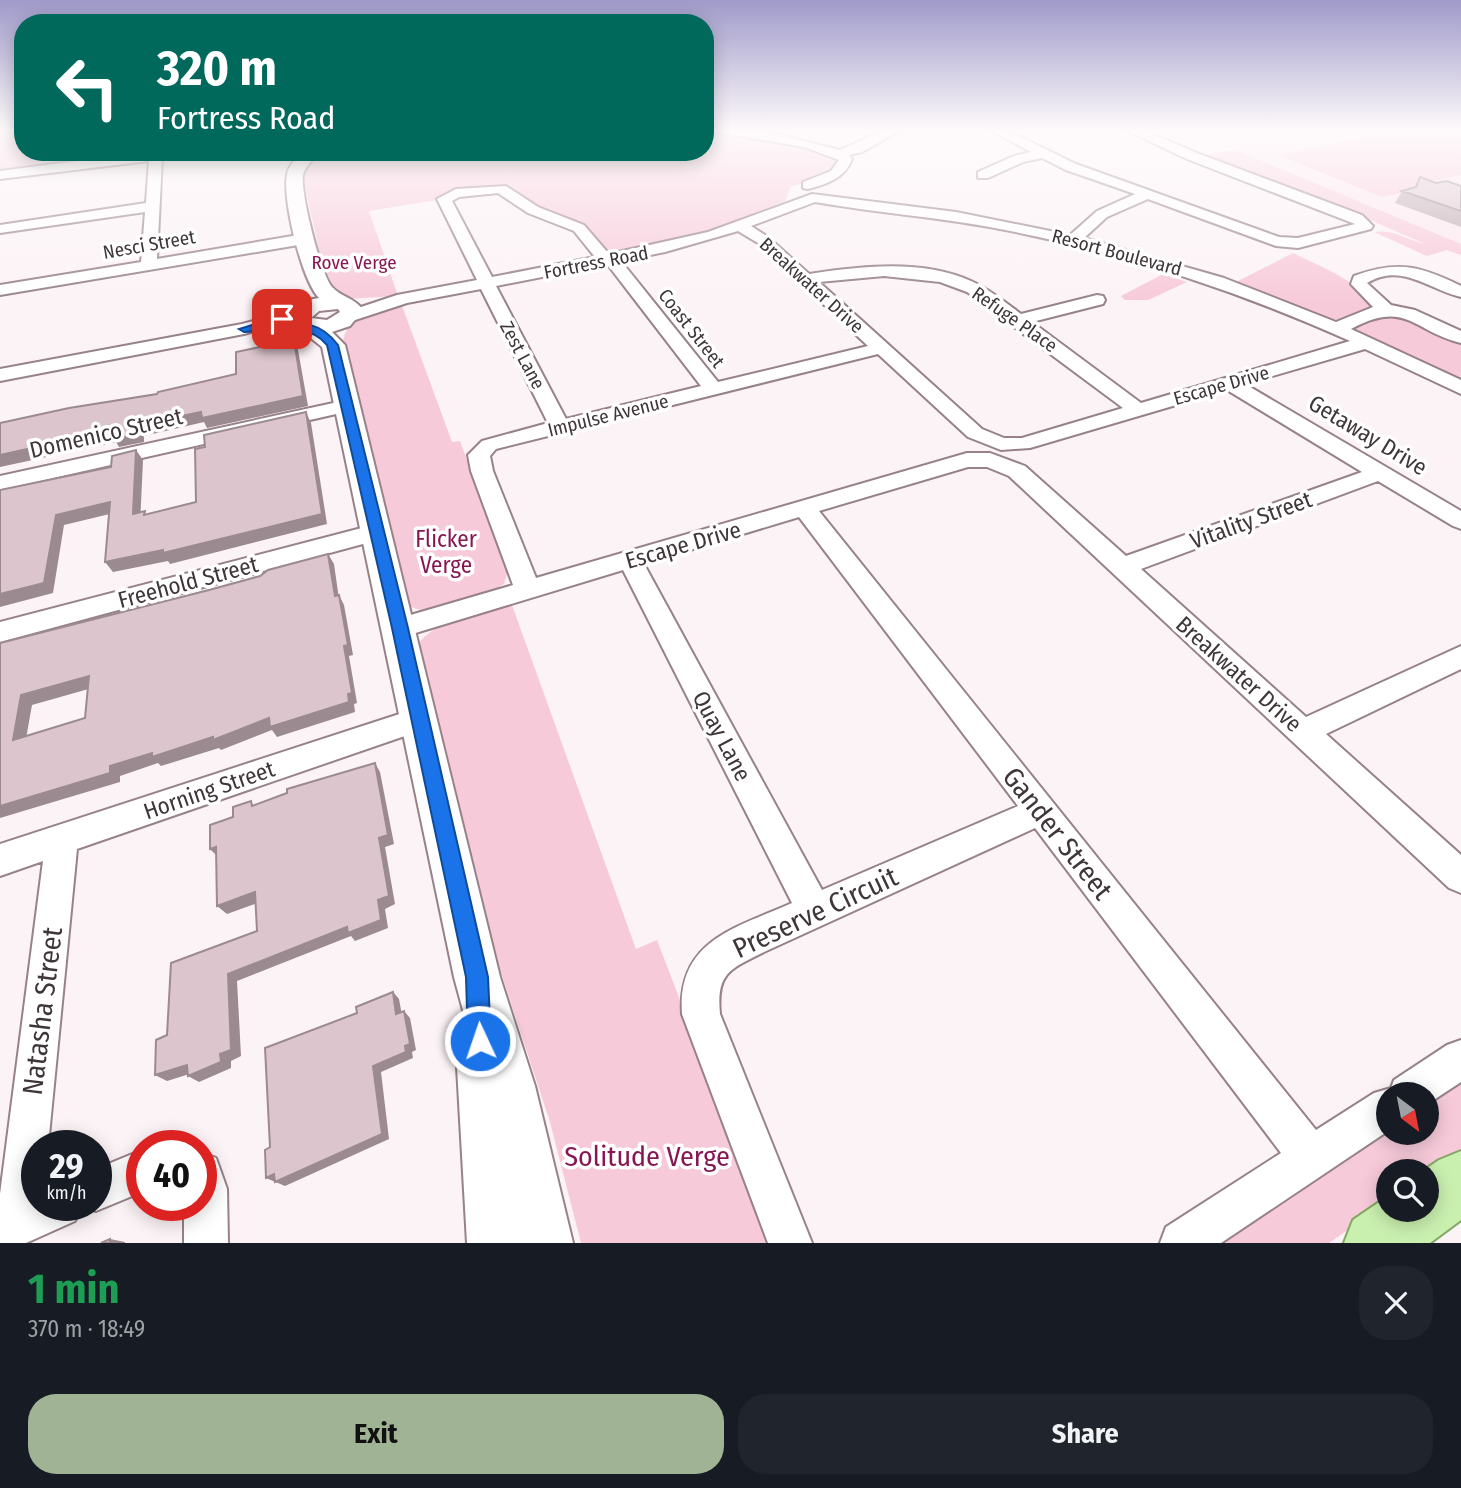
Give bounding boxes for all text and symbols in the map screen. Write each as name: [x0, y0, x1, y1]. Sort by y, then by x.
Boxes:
text: 320 m: [157, 39, 277, 98]
icon: left: [42, 42, 133, 133]
text: Fortress Road: [157, 99, 335, 137]
street label: Resort Boulevard: [1050, 224, 1184, 281]
street label: Nesci Street: [101, 225, 198, 264]
street label: Breakwater Drive: [755, 233, 868, 338]
street label: Fortress Road: [542, 241, 650, 284]
park label: Rove Verge: [311, 251, 397, 274]
street label: Refuge Place: [968, 282, 1062, 357]
street label: Coast Street: [654, 284, 730, 373]
pin: [252, 289, 312, 349]
icon: arrive: [263, 300, 301, 338]
street label: Zest Lane: [495, 317, 550, 393]
street label: Escape Drive: [1171, 361, 1272, 410]
street label: Impulse Avenue: [545, 389, 671, 442]
street label: Getaway Drive: [1304, 389, 1432, 481]
street label: Domenico Street: [27, 402, 186, 464]
street label: Vitality Street: [1186, 485, 1316, 555]
street label: Escape Drive: [622, 515, 744, 575]
park label: Flicker Verge: [415, 525, 477, 579]
street label: Freehold Street: [115, 550, 262, 614]
street label: Breakwater Drive: [1170, 610, 1308, 738]
street label: Quay Lane: [687, 686, 757, 786]
street label: Horning Street: [140, 754, 279, 826]
street label: Gander Street: [996, 761, 1120, 907]
street label: Preserve Circuit: [728, 860, 904, 965]
street label: Natasha Street: [16, 924, 69, 1097]
position arrow: [443, 1004, 517, 1078]
north arrow: [1376, 1082, 1438, 1144]
map controls: [1376, 1082, 1439, 1222]
speed limit sign: 40: [126, 1130, 217, 1221]
park label: Solitude Verge: [564, 1140, 730, 1173]
text: 29: [49, 1145, 84, 1187]
button: search: [1376, 1159, 1439, 1222]
text: km/h: [46, 1182, 87, 1204]
text: 1 min: [28, 1264, 119, 1314]
button: close: [1359, 1266, 1433, 1340]
text: 370 m · 18:49: [28, 1315, 145, 1343]
button: Exit: [28, 1394, 724, 1474]
button: Share: [738, 1394, 1433, 1474]

